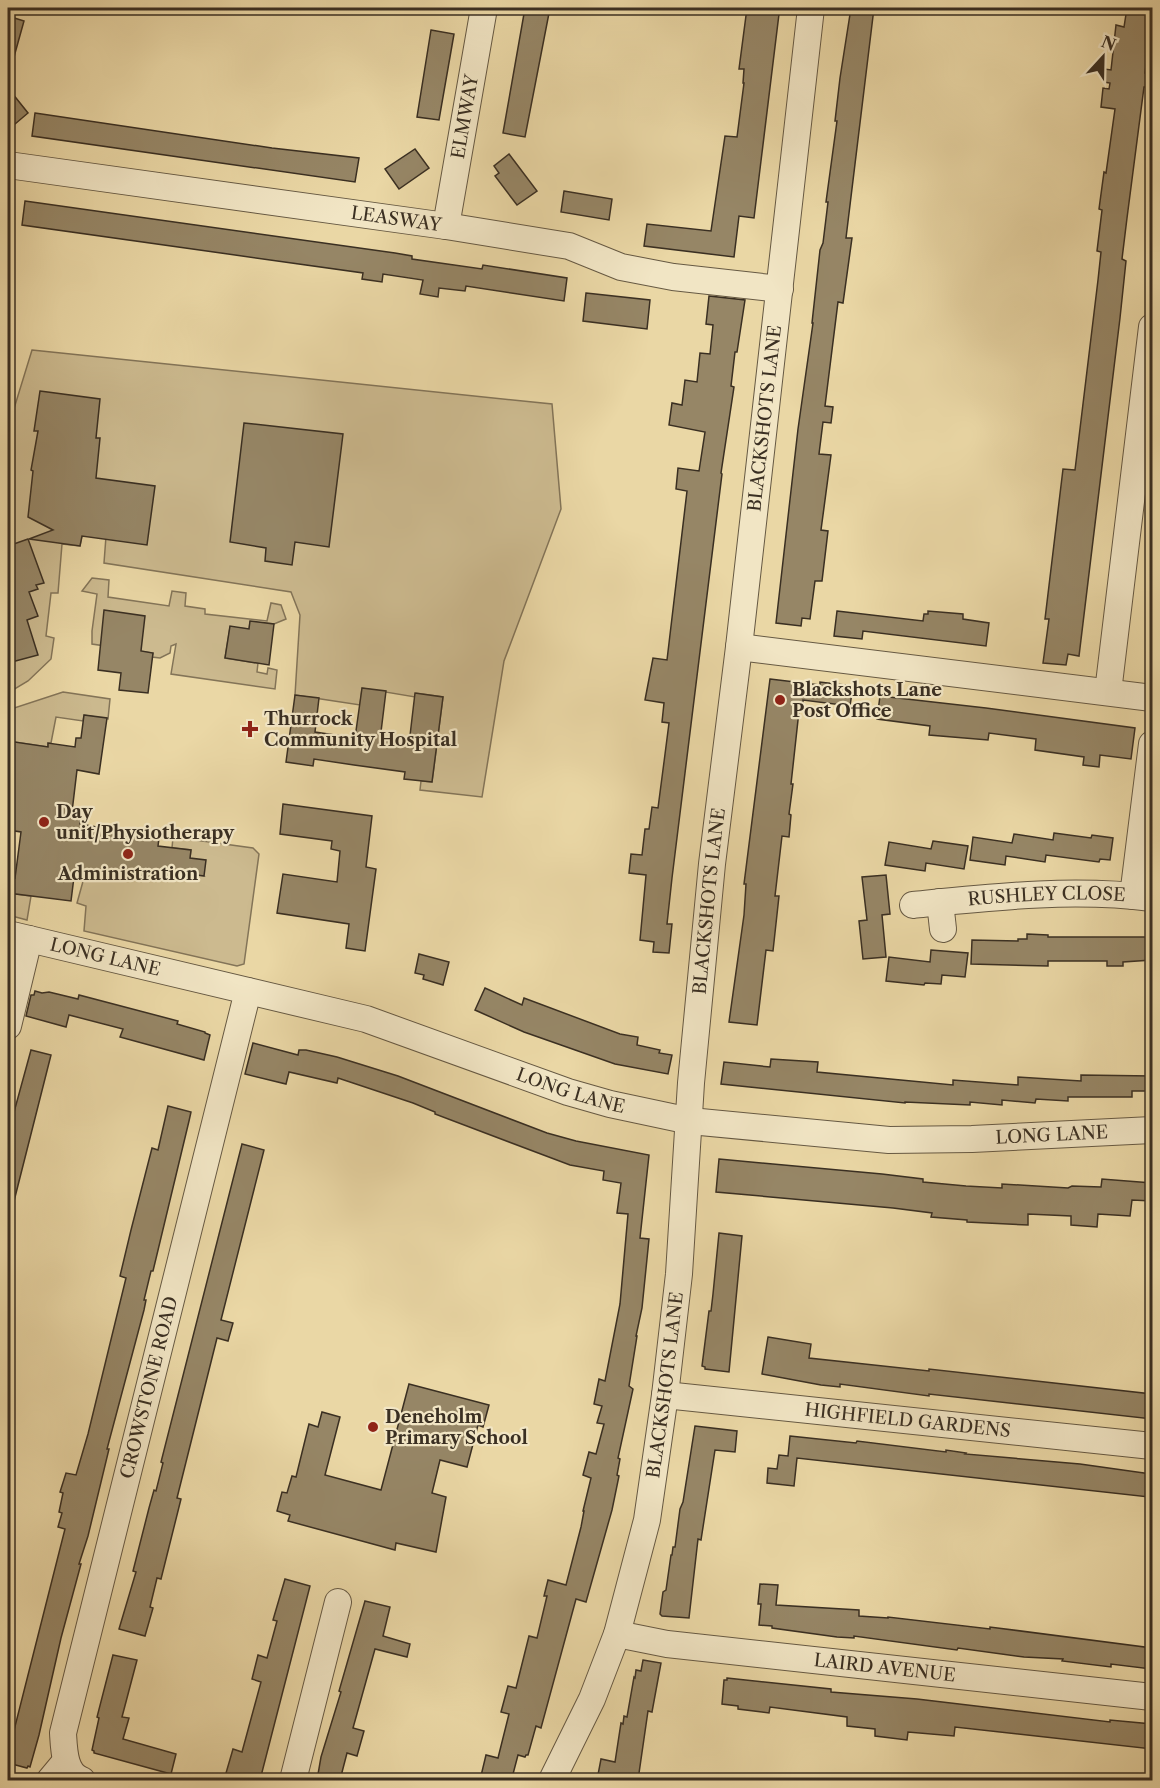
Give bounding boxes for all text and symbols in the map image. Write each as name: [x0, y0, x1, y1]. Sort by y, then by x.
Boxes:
north arrow: [1073, 27, 1133, 87]
text: N: [1098, 31, 1119, 55]
street label: ELMWAY: [447, 71, 483, 161]
street label: LEASWAY: [349, 202, 444, 236]
street label: BLACKSHOTS LANE: [743, 324, 786, 513]
place label: Blackshots Lane Post Office: [792, 679, 942, 722]
marker: Blackshots Lane Post Office: [773, 693, 787, 707]
place label: Thurrock Community Hospital: [264, 708, 457, 751]
marker: Thurrock Community Hospital: [241, 720, 259, 738]
place label: Day unit/Physiotherapy: [56, 801, 235, 844]
street label: BLACKSHOTS LANE: [689, 807, 730, 996]
marker: Day unit/Physiotherapy: [37, 815, 51, 829]
marker: Administration: [121, 847, 135, 861]
place label: Administration: [57, 863, 199, 885]
street label: RUSHLEY CLOSE: [967, 883, 1126, 911]
street label: LONG LANE: [48, 933, 163, 981]
street label: LONG LANE: [513, 1063, 627, 1118]
street label: LONG LANE: [995, 1121, 1109, 1149]
street label: BLACKSHOTS LANE: [642, 1291, 688, 1480]
street label: CROWSTONE ROAD: [116, 1294, 182, 1481]
street label: HIGHFIELD GARDENS: [803, 1399, 1012, 1442]
place label: Deneholm Primary School: [385, 1406, 528, 1449]
marker: Deneholm Primary School: [366, 1420, 380, 1434]
street label: LAIRD AVENUE: [813, 1649, 957, 1686]

